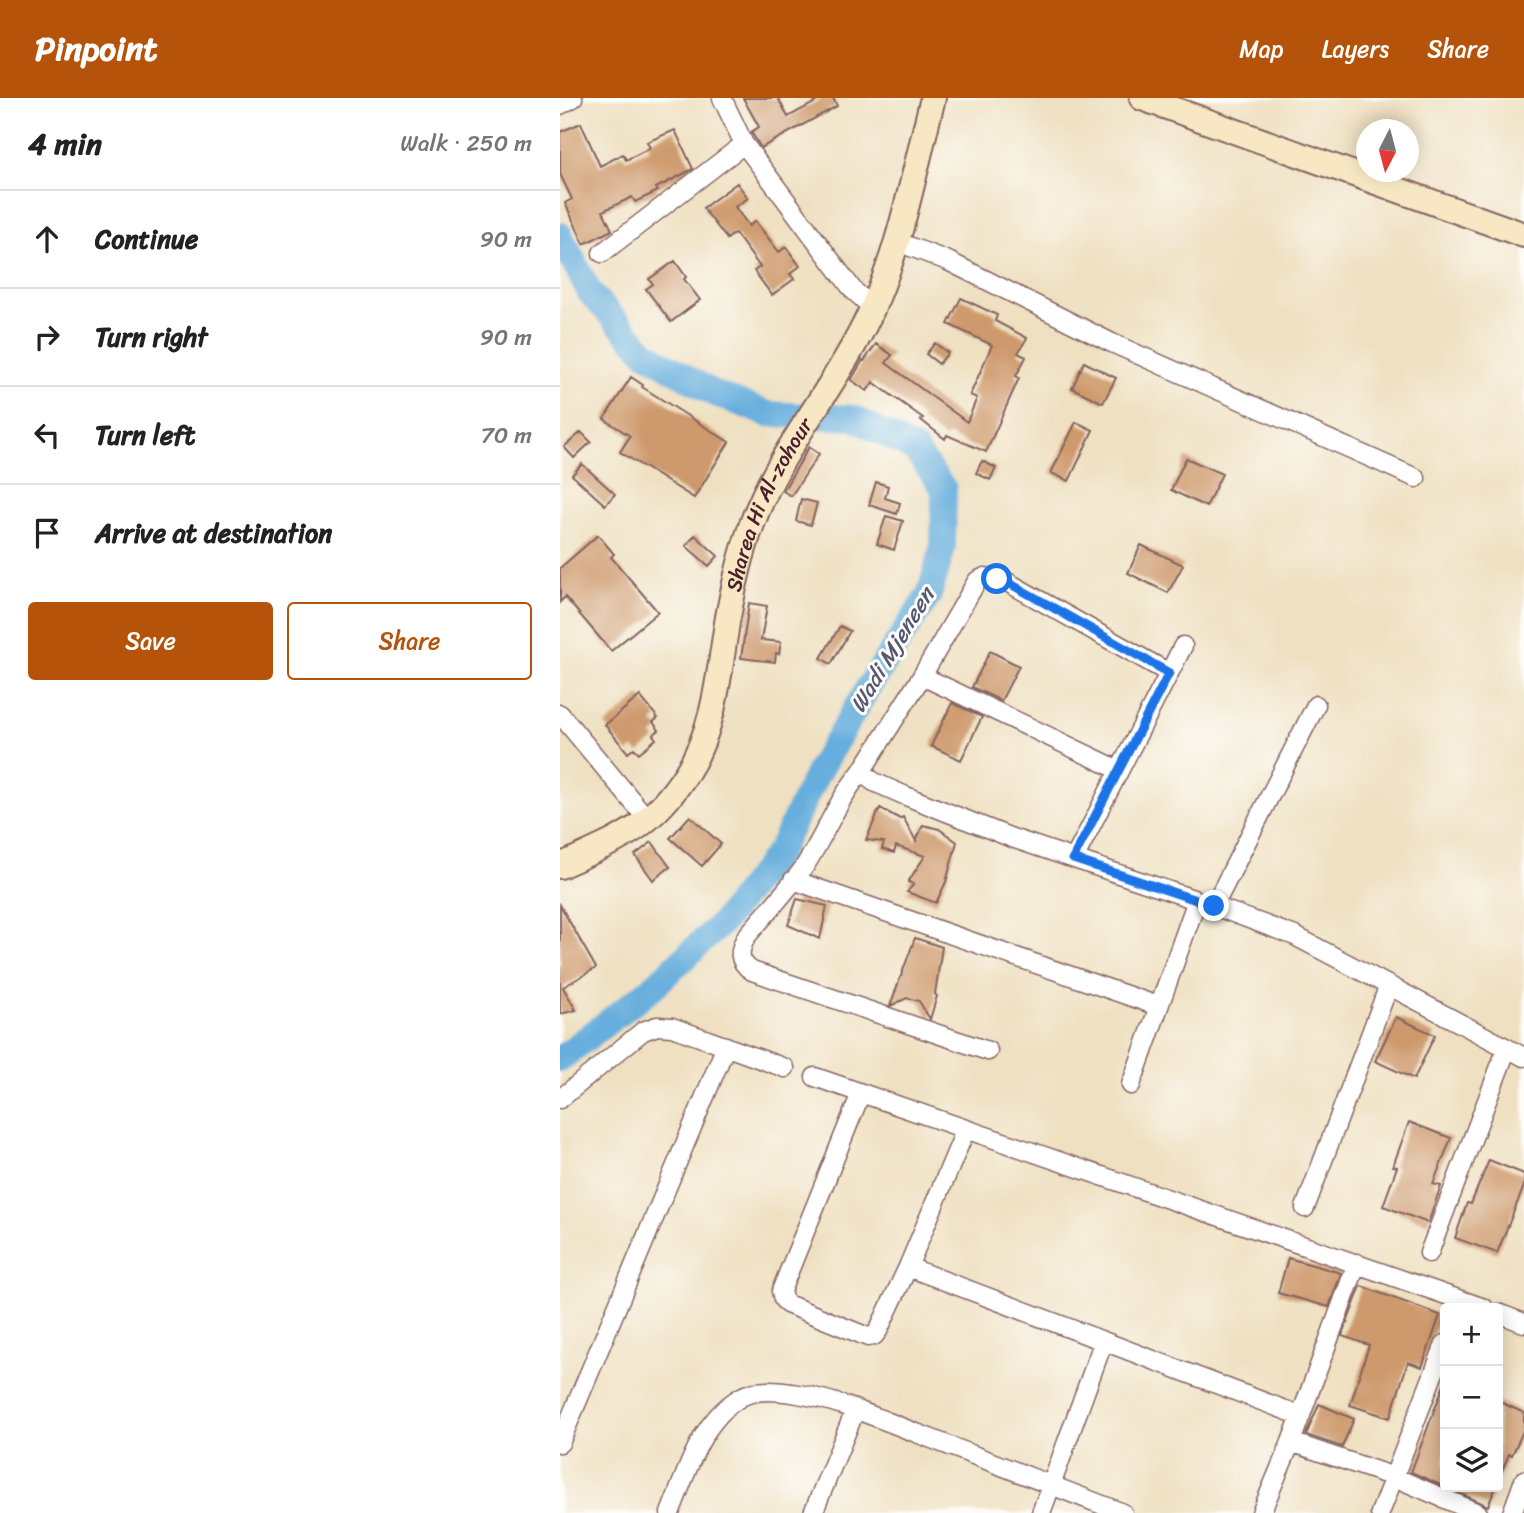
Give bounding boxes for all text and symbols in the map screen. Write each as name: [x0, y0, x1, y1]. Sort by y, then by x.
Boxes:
text: Pinpoint: [35, 20, 158, 78]
text: Map: [1239, 28, 1284, 70]
text: Layers: [1322, 28, 1389, 70]
text: Share: [1427, 28, 1489, 70]
text: 4 min: [28, 117, 102, 171]
north arrow: [1356, 119, 1419, 182]
text: Walk · 250 m: [400, 123, 532, 164]
text: Continue: [95, 216, 198, 262]
text: 90 m: [480, 219, 532, 260]
icon: ahead: [28, 220, 66, 258]
text: Turn right: [95, 314, 208, 360]
text: 90 m: [480, 317, 532, 358]
icon: right: [28, 318, 66, 356]
street label: Sharea Hi Al-zohour: [715, 409, 824, 595]
text: Turn left: [95, 412, 195, 458]
text: 70 m: [481, 415, 532, 456]
icon: left: [28, 416, 66, 454]
text: Arrive at destination: [95, 510, 332, 556]
icon: arrive: [28, 514, 66, 552]
route start: [981, 563, 1012, 594]
water label: Wadi Mjeneen: [838, 577, 947, 721]
button: Save: [28, 602, 273, 680]
button: Share: [287, 602, 532, 680]
route end: [1198, 890, 1229, 921]
map controls: [1440, 1303, 1503, 1492]
button: +: [1440, 1303, 1503, 1366]
button: −: [1440, 1366, 1503, 1429]
button: layers: [1440, 1429, 1503, 1492]

